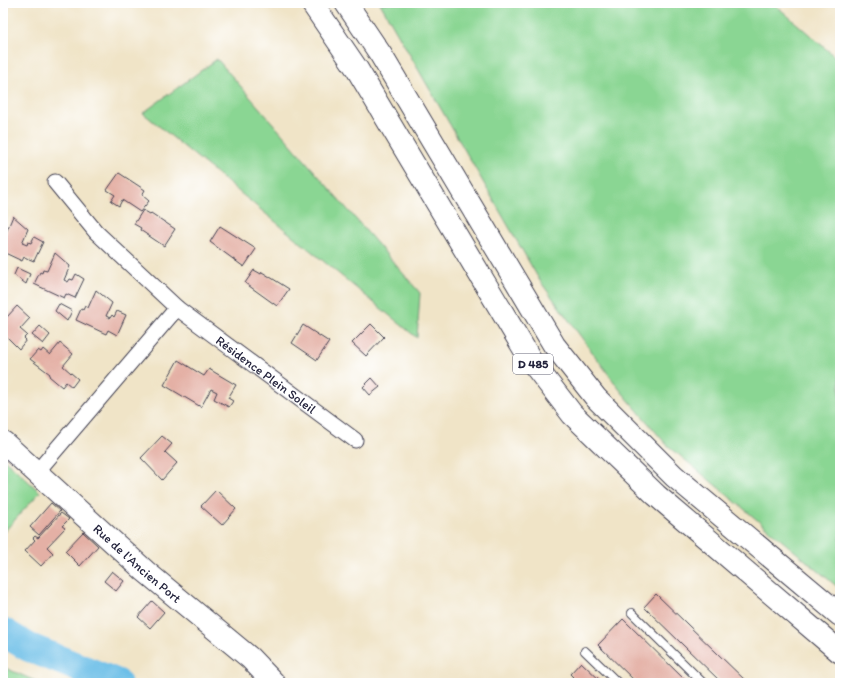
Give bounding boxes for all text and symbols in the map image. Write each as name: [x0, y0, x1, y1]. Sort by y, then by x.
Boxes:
street label: Résidence Plein Soleil: [213, 332, 319, 416]
road number: D 485: [513, 354, 553, 374]
street label: Rue de l'Ancien Port: [90, 520, 185, 606]

